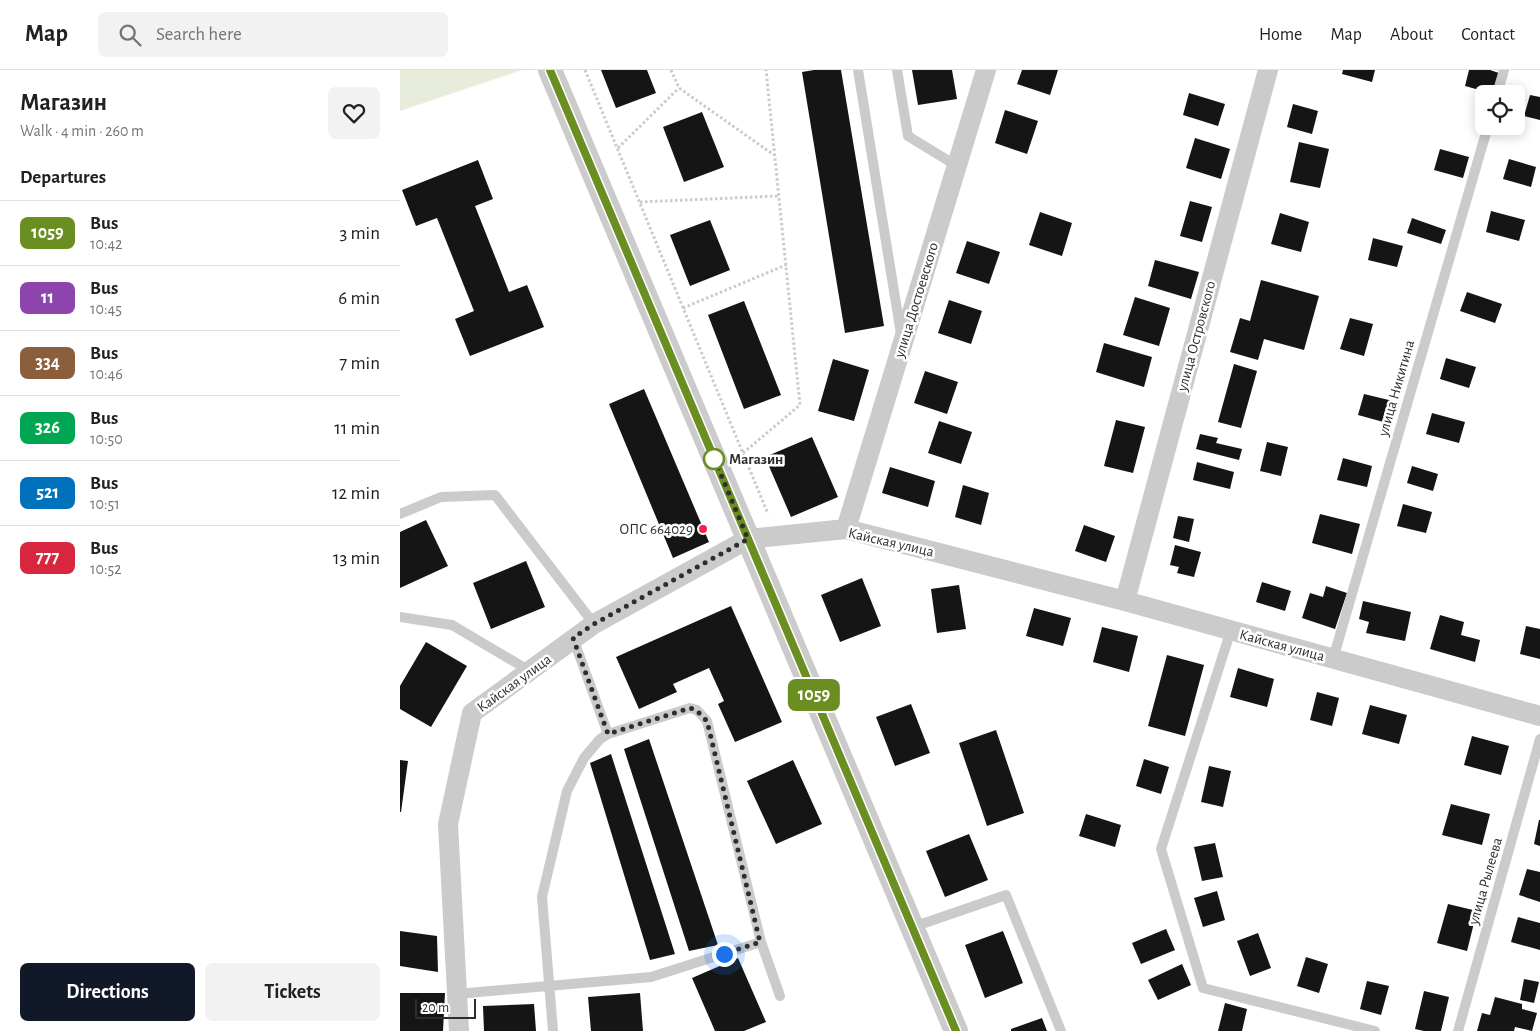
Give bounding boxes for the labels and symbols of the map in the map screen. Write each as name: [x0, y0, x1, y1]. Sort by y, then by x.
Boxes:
street label: улица Достоевского: [892, 241, 941, 360]
street label: улица Островского: [1174, 279, 1218, 394]
street label: улица Никитина: [1375, 338, 1417, 439]
marker: Магазин: [703, 448, 725, 470]
place label: Магазин: [729, 452, 783, 467]
place label: ОПС 664029: [619, 522, 693, 537]
marker: ОПС 664029: [697, 523, 709, 535]
street label: Кайская улица: [847, 525, 935, 560]
street label: Кайская улица: [1238, 627, 1326, 664]
street label: Кайская улица: [474, 652, 554, 715]
line badge: 1059: [779, 679, 849, 711]
street label: улица Рылеева: [1466, 836, 1505, 927]
your location: [712, 942, 737, 967]
scale bar: [415, 996, 476, 1019]

